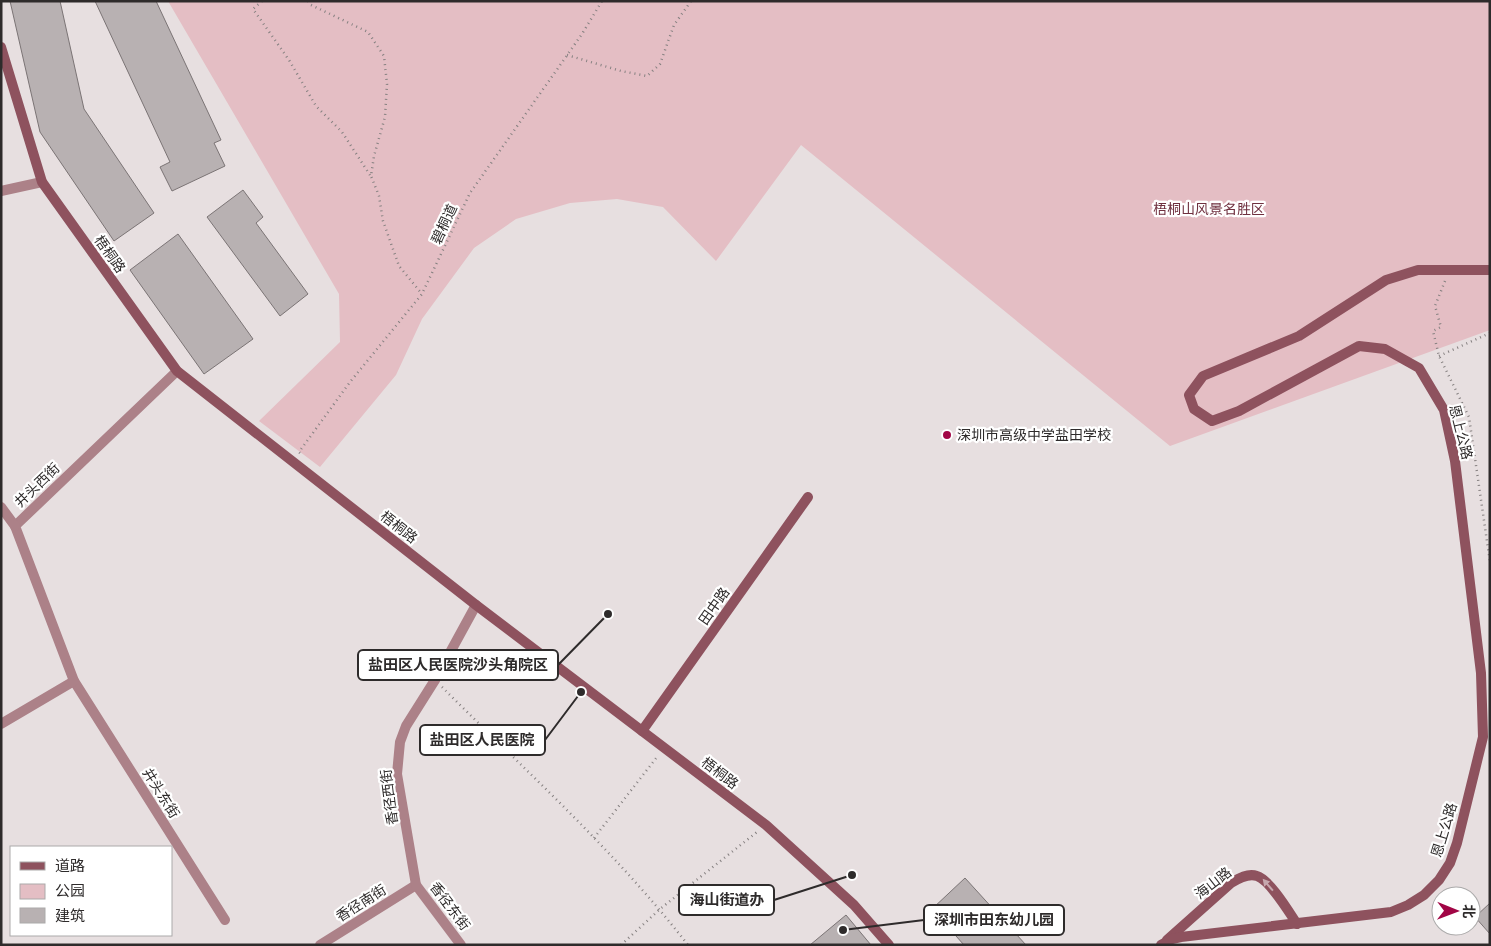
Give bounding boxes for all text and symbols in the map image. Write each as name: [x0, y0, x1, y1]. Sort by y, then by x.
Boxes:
park label: 梧桐山风景名胜区: [1153, 201, 1265, 217]
street label: 碧桐道: [428, 202, 460, 246]
street label: 梧桐路: [91, 232, 129, 276]
street label: 恩上公路: [1446, 403, 1476, 461]
place label: 深圳市高级中学盐田学校: [957, 427, 1111, 443]
marker: 深圳市高级中学盐田学校: [941, 429, 953, 441]
street label: 井头西街: [11, 460, 63, 510]
street label: 梧桐路: [378, 508, 420, 546]
street label: 田中路: [695, 584, 733, 628]
callout: 盐田区人民医院沙头角院区: [358, 650, 558, 680]
text: 盐田区人民医院沙头角院区: [368, 656, 548, 673]
callout: 盐田区人民医院: [420, 725, 545, 755]
text: 盐田区人民医院: [429, 731, 535, 748]
street label: 梧桐路: [698, 754, 742, 792]
street label: 井头东街: [139, 765, 183, 821]
street label: 香径西街: [378, 768, 400, 826]
street label: 恩上公路: [1428, 801, 1460, 859]
legend: [10, 846, 172, 936]
text: 道路: [55, 857, 85, 874]
street label: 海山路: [1192, 864, 1234, 902]
one-way arrow: [1262, 878, 1273, 891]
street label: 香径东街: [427, 879, 473, 933]
street label: 香径南街: [333, 881, 389, 925]
text: 公园: [55, 882, 85, 899]
callout: 海山街道办: [679, 885, 774, 915]
north arrow: [1431, 886, 1481, 936]
text: 海山街道办: [689, 891, 765, 908]
text: 北: [1461, 904, 1477, 918]
callout: 深圳市田东幼儿园: [924, 905, 1064, 935]
text: 建筑: [55, 907, 85, 924]
text: 深圳市田东幼儿园: [934, 911, 1054, 928]

